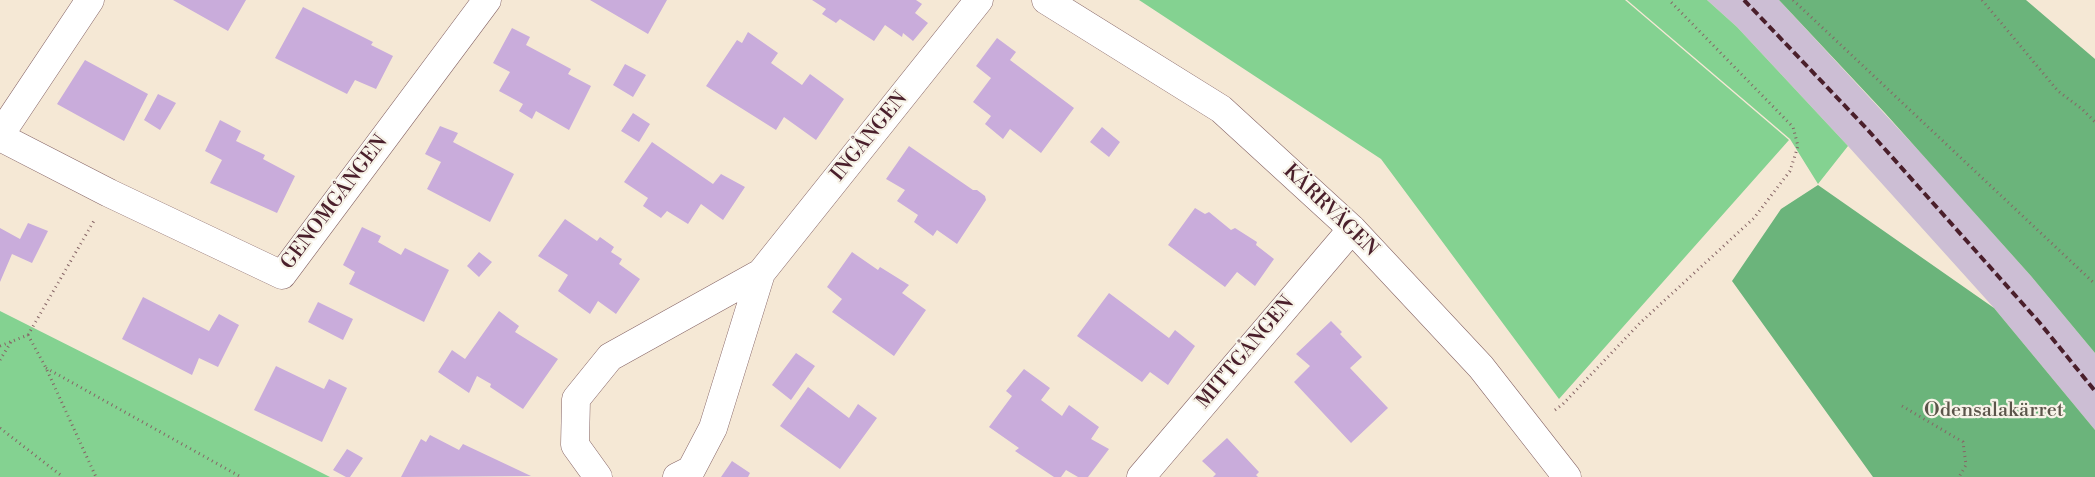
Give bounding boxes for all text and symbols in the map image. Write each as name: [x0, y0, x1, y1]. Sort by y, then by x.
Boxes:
street label: INGÅNGEN: [827, 88, 913, 186]
street label: GENOMGÅNGEN: [277, 131, 393, 275]
street label: KÄRRVÄGEN: [1278, 160, 1382, 262]
street label: MITTGÅNGEN: [1192, 292, 1300, 414]
park label: Odensalakärret: [1924, 399, 2064, 423]

